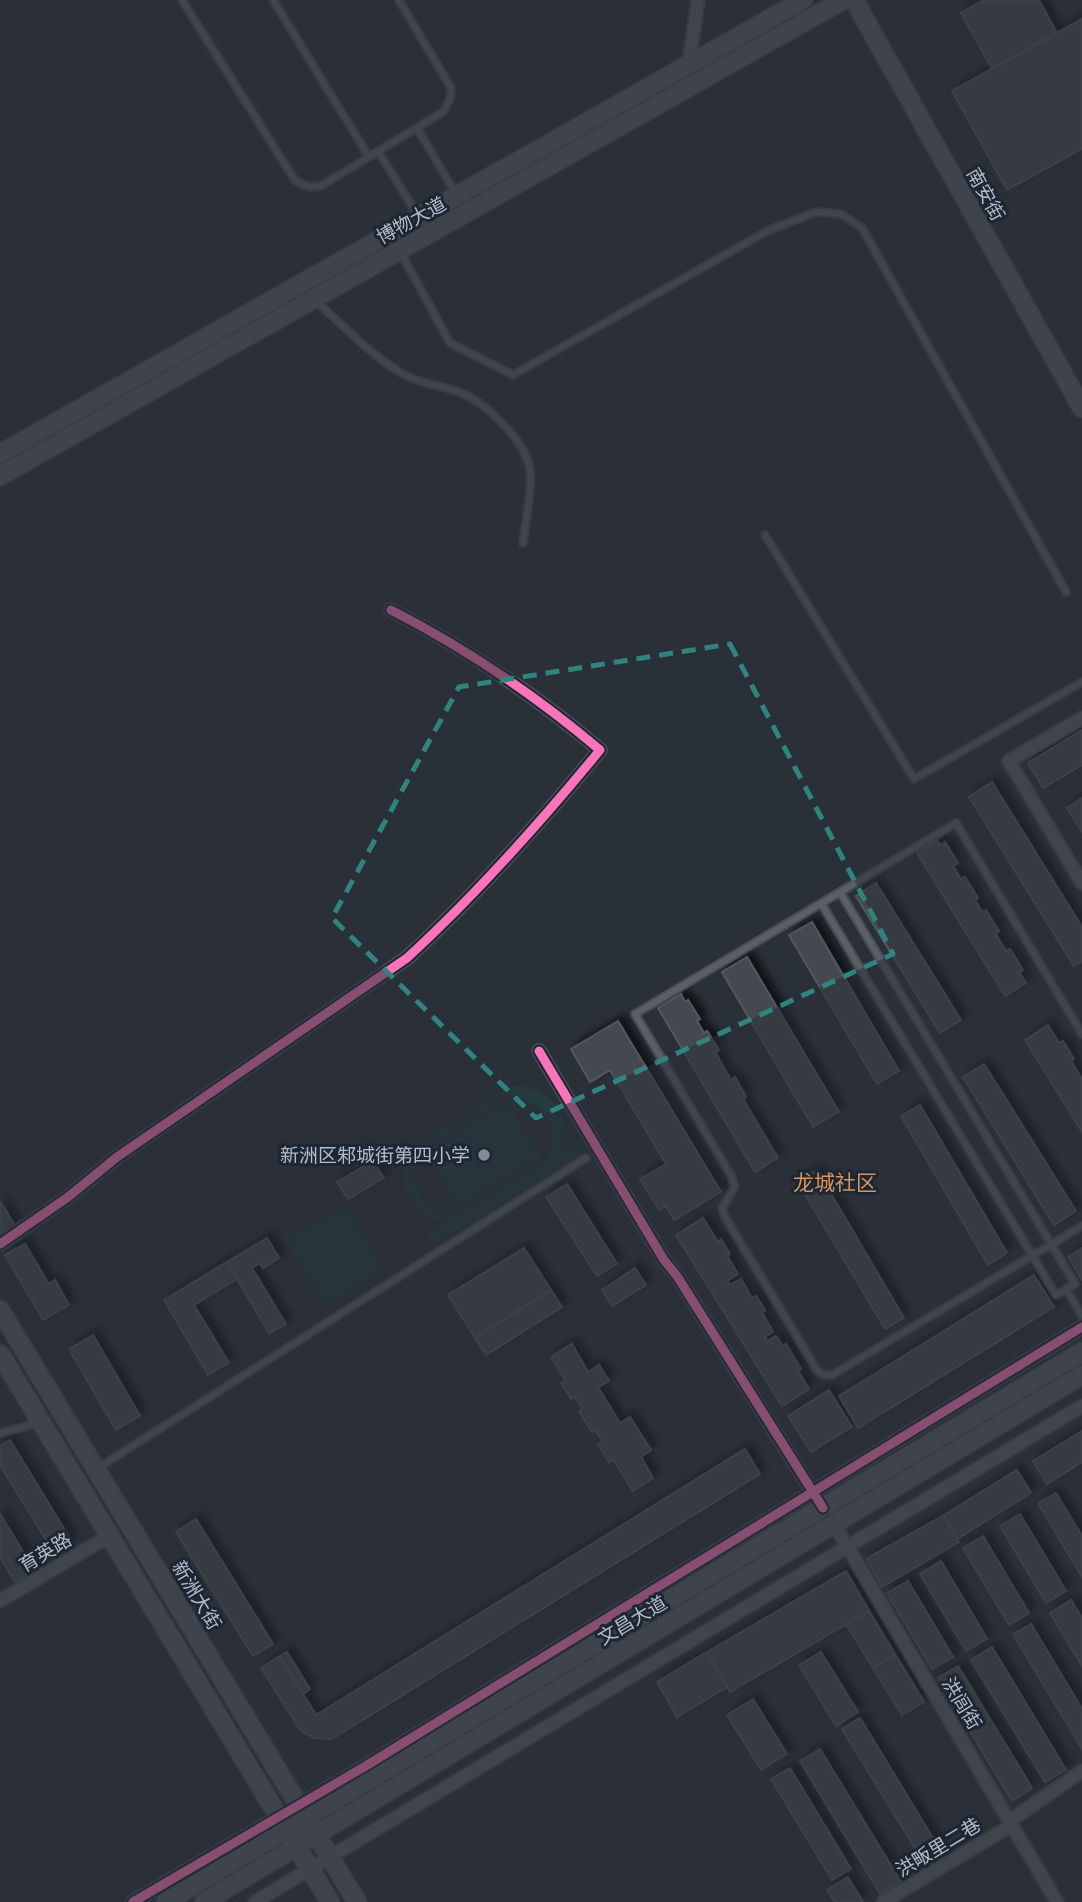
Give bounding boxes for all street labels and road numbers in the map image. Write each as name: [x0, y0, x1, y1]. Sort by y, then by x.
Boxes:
street label: 南安街: [963, 163, 1010, 224]
street label: 博物大道: [372, 191, 450, 248]
street label: 育英路: [14, 1527, 75, 1576]
street label: 新洲大街: [168, 1556, 227, 1633]
street label: 文昌大道: [593, 1590, 670, 1649]
street label: 洪闾街: [938, 1672, 987, 1733]
street label: 洪畈里二巷: [891, 1812, 984, 1881]

